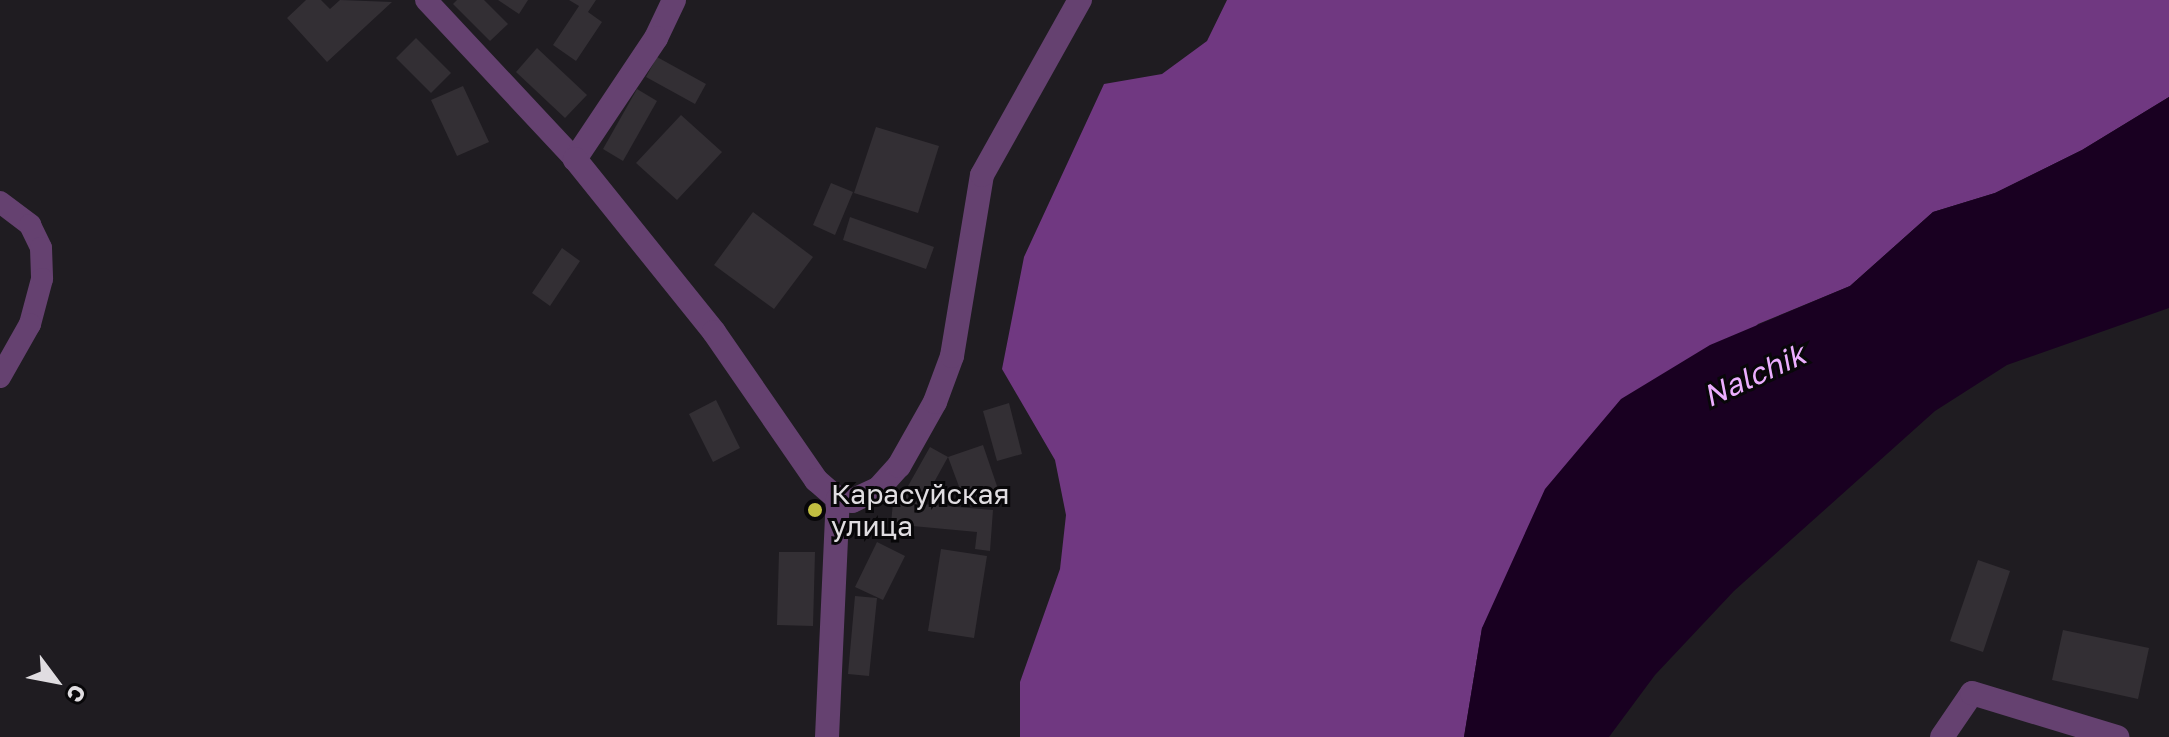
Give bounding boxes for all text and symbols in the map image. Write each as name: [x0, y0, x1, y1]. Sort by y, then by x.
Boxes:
water label: Nalchik: [1697, 336, 1811, 414]
place label: Карасуйская улица: [831, 477, 1009, 543]
marker: Карасуйская улица: [806, 501, 824, 519]
north arrow: [16, 641, 96, 721]
text: С: [61, 680, 92, 708]

